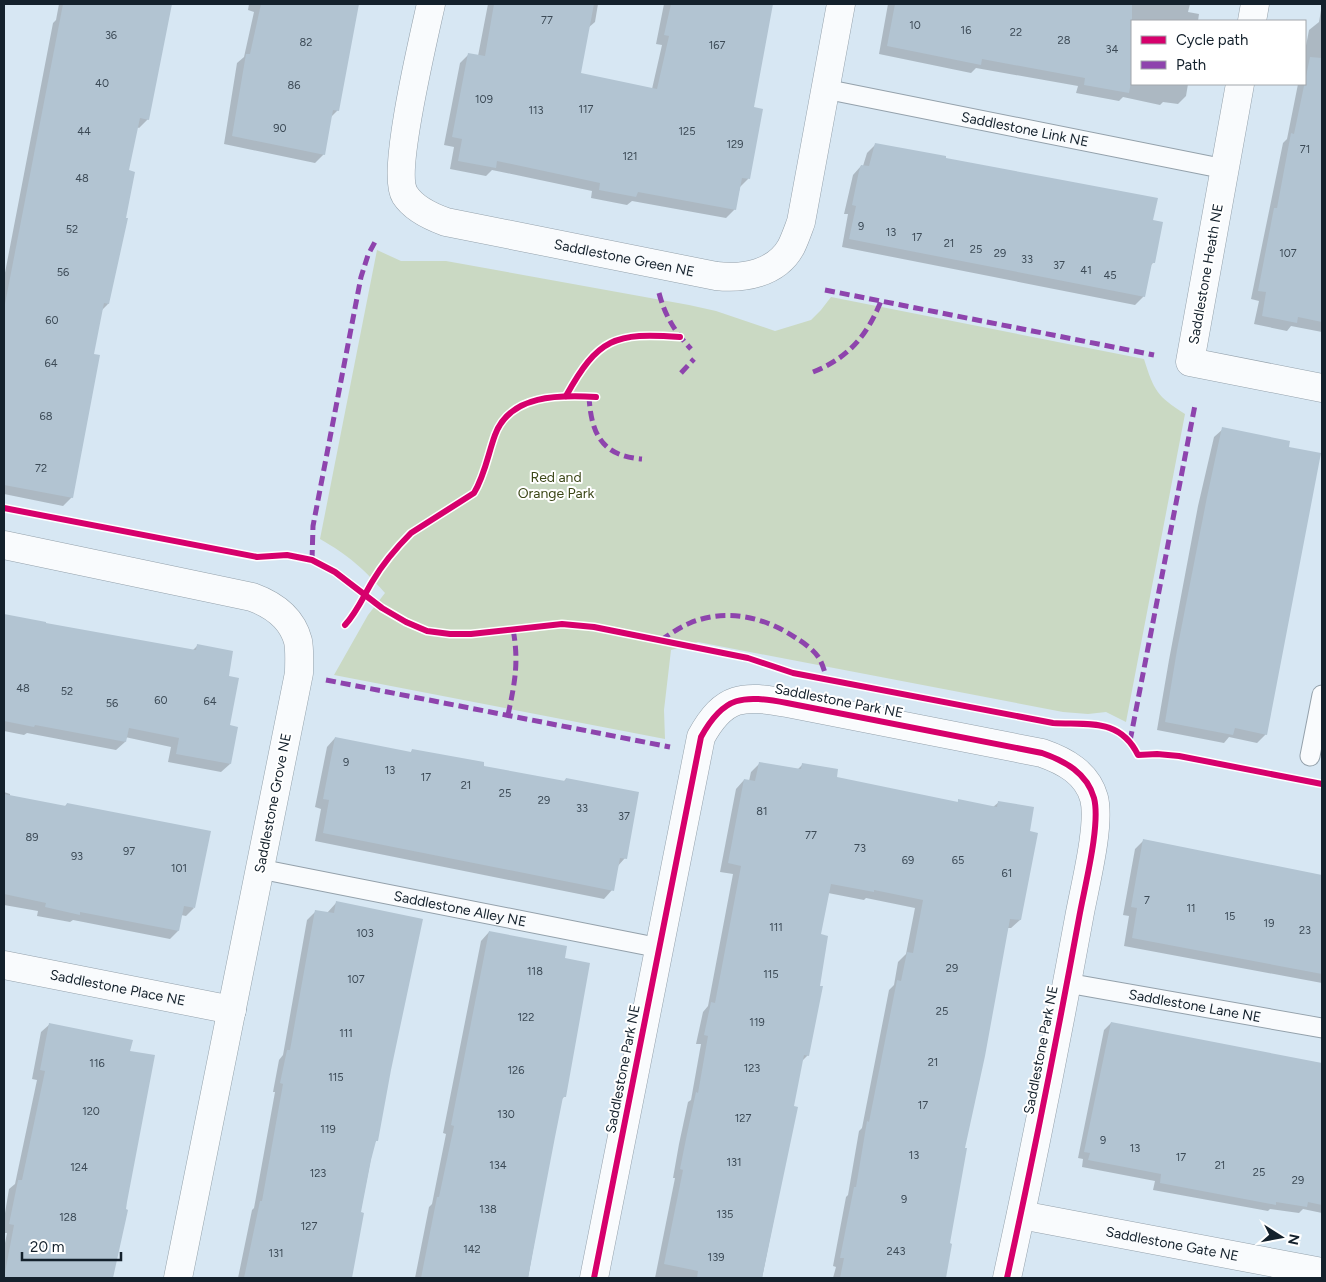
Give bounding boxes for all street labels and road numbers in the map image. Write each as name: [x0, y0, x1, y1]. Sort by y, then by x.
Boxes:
street label: Saddlestone Link NE: [960, 108, 1090, 150]
street label: Saddlestone Heath NE: [1185, 202, 1227, 346]
street label: Saddlestone Green NE: [553, 235, 696, 280]
street label: Saddlestone Park NE: [773, 680, 905, 722]
street label: Saddlestone Grove NE: [251, 732, 295, 874]
street label: Saddlestone Alley NE: [392, 887, 528, 930]
street label: Saddlestone Place NE: [48, 966, 187, 1009]
street label: Saddlestone Park NE: [1020, 984, 1062, 1116]
street label: Saddlestone Lane NE: [1127, 986, 1263, 1026]
street label: Saddlestone Park NE: [602, 1003, 644, 1135]
street label: Saddlestone Gate NE: [1104, 1223, 1240, 1265]

